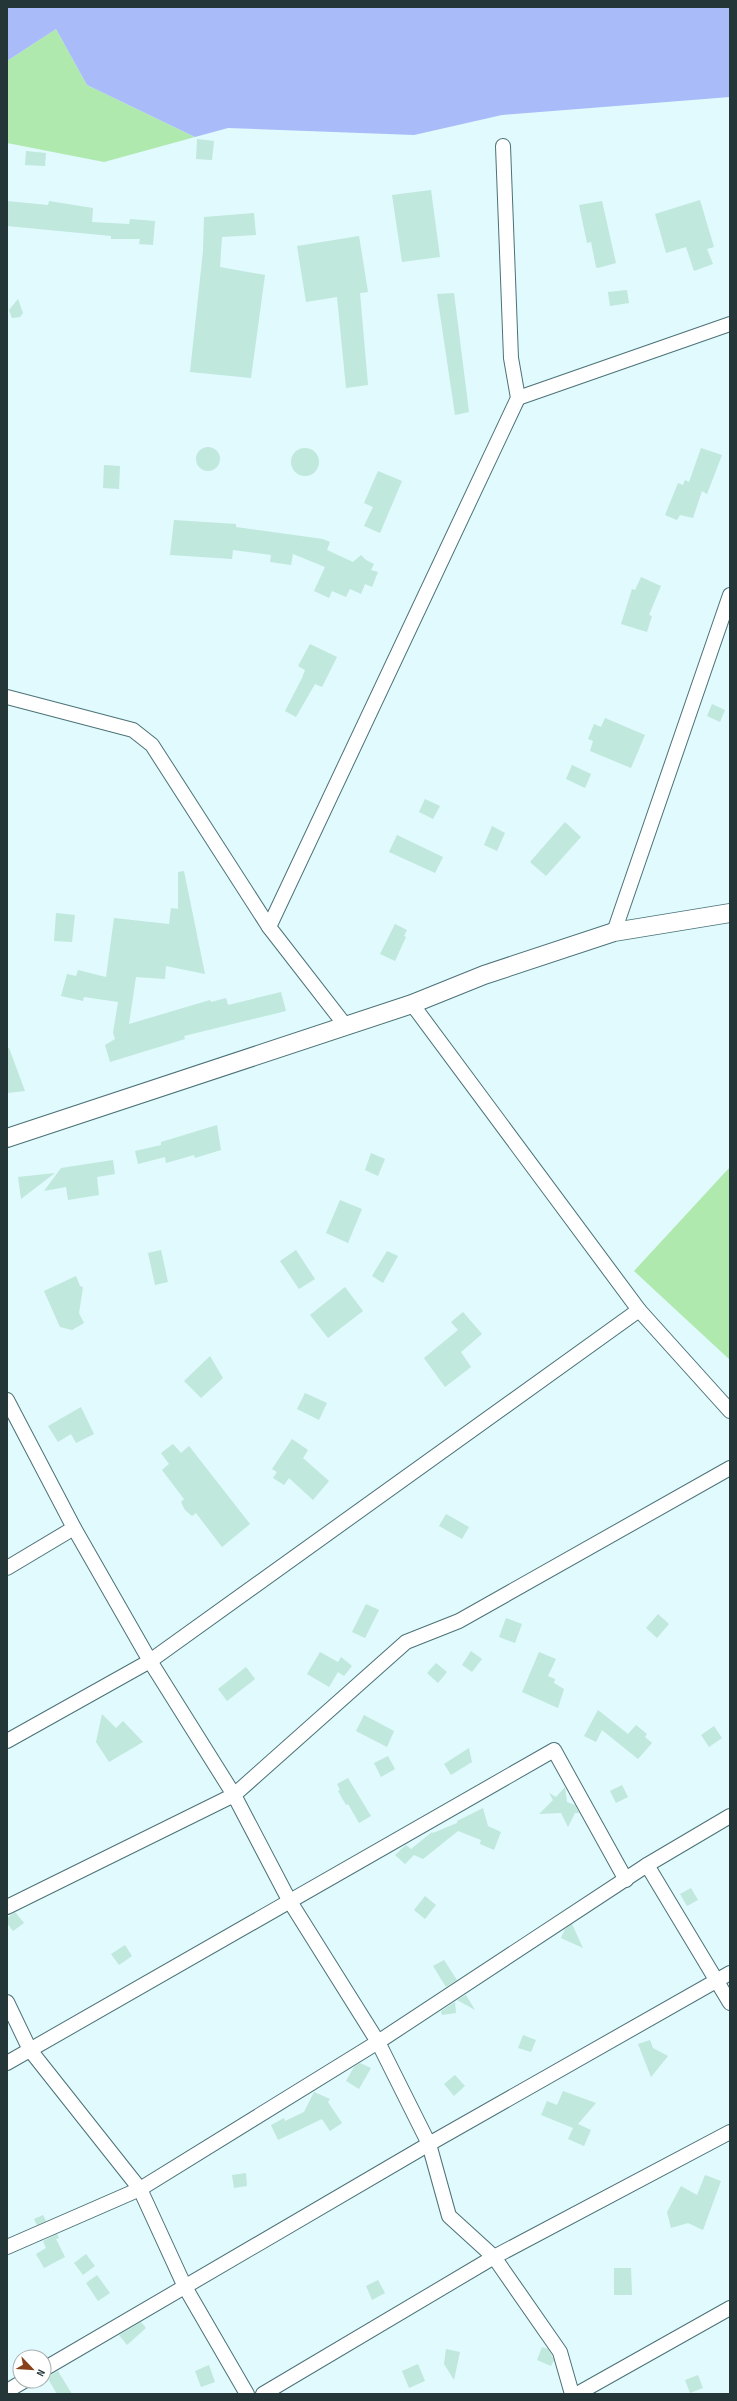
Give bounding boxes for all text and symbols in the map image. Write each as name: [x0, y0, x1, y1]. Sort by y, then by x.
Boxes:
north arrow: [12, 2349, 52, 2389]
text: N: [33, 2368, 48, 2379]

